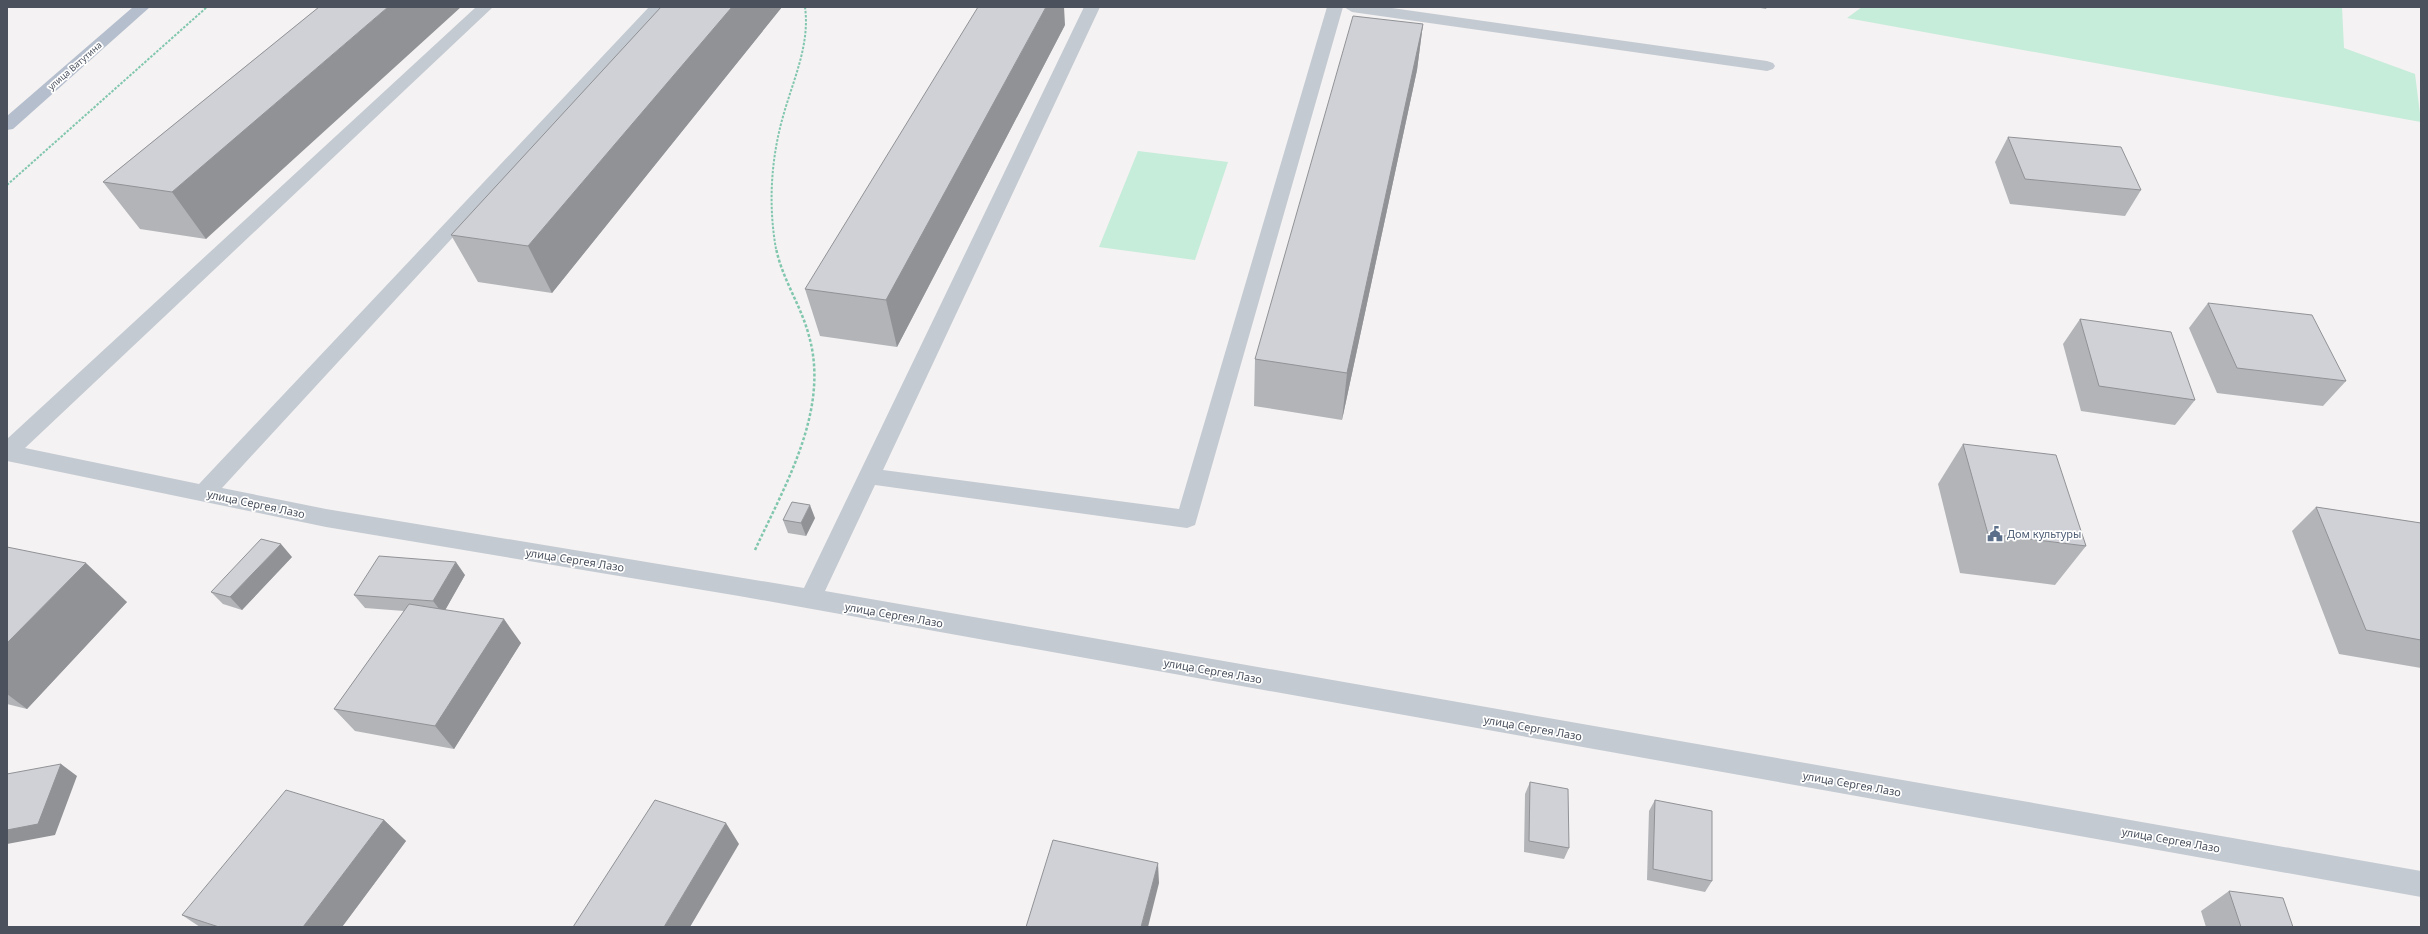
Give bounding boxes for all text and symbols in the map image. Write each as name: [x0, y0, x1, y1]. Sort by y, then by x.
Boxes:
street label: улица Ватутина: [45, 39, 104, 93]
street label: улица Сергея Лазо: [206, 486, 306, 521]
public building icon: Дом культуры: [1986, 525, 2004, 543]
place label: Дом культуры: [2007, 526, 2081, 541]
street label: улица Сергея Лазо: [525, 544, 625, 575]
street label: улица Сергея Лазо: [844, 598, 944, 631]
street label: улица Сергея Лазо: [1163, 654, 1263, 687]
street label: улица Сергея Лазо: [1483, 711, 1583, 744]
street label: улица Сергея Лазо: [1802, 767, 1902, 800]
street label: улица Сергея Лазо: [2121, 823, 2221, 856]

